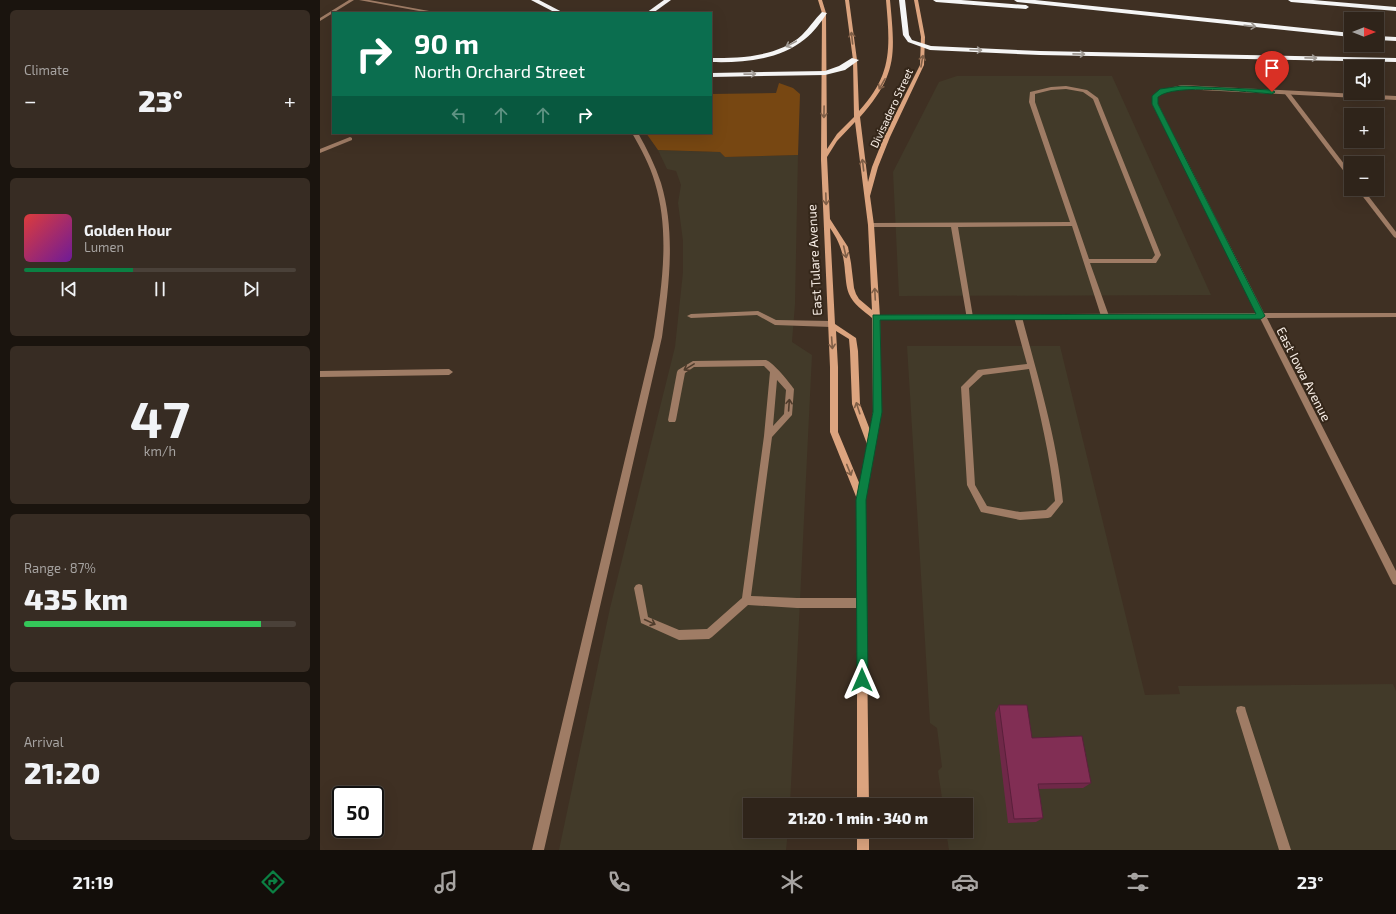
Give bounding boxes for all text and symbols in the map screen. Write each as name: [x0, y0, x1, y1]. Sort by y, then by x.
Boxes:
north arrow: [1344, 12, 1384, 52]
map controls: [1344, 12, 1384, 196]
one-way arrow: [1243, 22, 1256, 29]
text: 90 m: [414, 26, 479, 60]
icon: right: [348, 28, 400, 80]
one-way arrow: [849, 32, 856, 45]
one-way arrow: [785, 41, 797, 49]
one-way arrow: [969, 47, 982, 54]
one-way arrow: [1072, 50, 1085, 57]
pin: [1255, 51, 1289, 92]
one-way arrow: [1304, 54, 1317, 61]
one-way arrow: [918, 55, 926, 68]
icon: arrive: [1261, 57, 1283, 79]
text: North Orchard Street: [414, 60, 585, 82]
button: sound: [1344, 60, 1384, 100]
text: Climate: [24, 62, 69, 78]
street label: Divisadero Street: [867, 66, 915, 150]
one-way arrow: [743, 70, 756, 78]
one-way arrow: [877, 78, 885, 90]
text: 23°: [138, 82, 183, 118]
text: −: [24, 87, 37, 113]
text: +: [284, 87, 296, 113]
icon: left: [448, 104, 470, 126]
icon: ahead: [490, 104, 512, 126]
icon: ahead: [532, 104, 554, 126]
icon: right: [574, 104, 596, 126]
one-way arrow: [820, 105, 828, 118]
button: +: [1344, 108, 1384, 148]
button: −: [1344, 156, 1384, 196]
one-way arrow: [859, 159, 867, 172]
one-way arrow: [822, 192, 829, 205]
street label: East Tulare Avenue: [803, 204, 825, 316]
text: Golden Hour: [84, 221, 172, 239]
text: Lumen: [84, 239, 124, 255]
one-way arrow: [842, 245, 850, 258]
icon: previous: [58, 278, 80, 300]
icon: pause: [149, 278, 171, 300]
icon: next: [240, 278, 262, 300]
one-way arrow: [871, 288, 878, 301]
street label: East Iowa Avenue: [1273, 324, 1335, 424]
one-way arrow: [829, 336, 836, 349]
one-way arrow: [683, 364, 695, 372]
text: 47: [130, 386, 190, 448]
one-way arrow: [785, 399, 793, 412]
one-way arrow: [854, 402, 861, 415]
text: km/h: [144, 443, 176, 459]
one-way arrow: [846, 463, 853, 475]
text: Range · 87%: [24, 560, 96, 576]
text: 435 km: [24, 580, 128, 616]
one-way arrow: [644, 619, 656, 626]
position arrow: [841, 659, 883, 701]
text: Arrival: [24, 734, 64, 750]
text: 21:20: [24, 754, 100, 790]
speed limit sign: 50: [332, 786, 384, 838]
text: 21:20 · 1 min · 340 m: [788, 809, 928, 827]
icon: directions: [259, 868, 287, 896]
icon: music: [432, 868, 460, 896]
icon: phone: [605, 868, 633, 896]
icon: climate: [778, 868, 806, 896]
icon: car: [951, 868, 979, 896]
icon: filters: [1124, 868, 1152, 896]
text: 21:19: [72, 871, 114, 893]
text: 23°: [1297, 871, 1324, 893]

